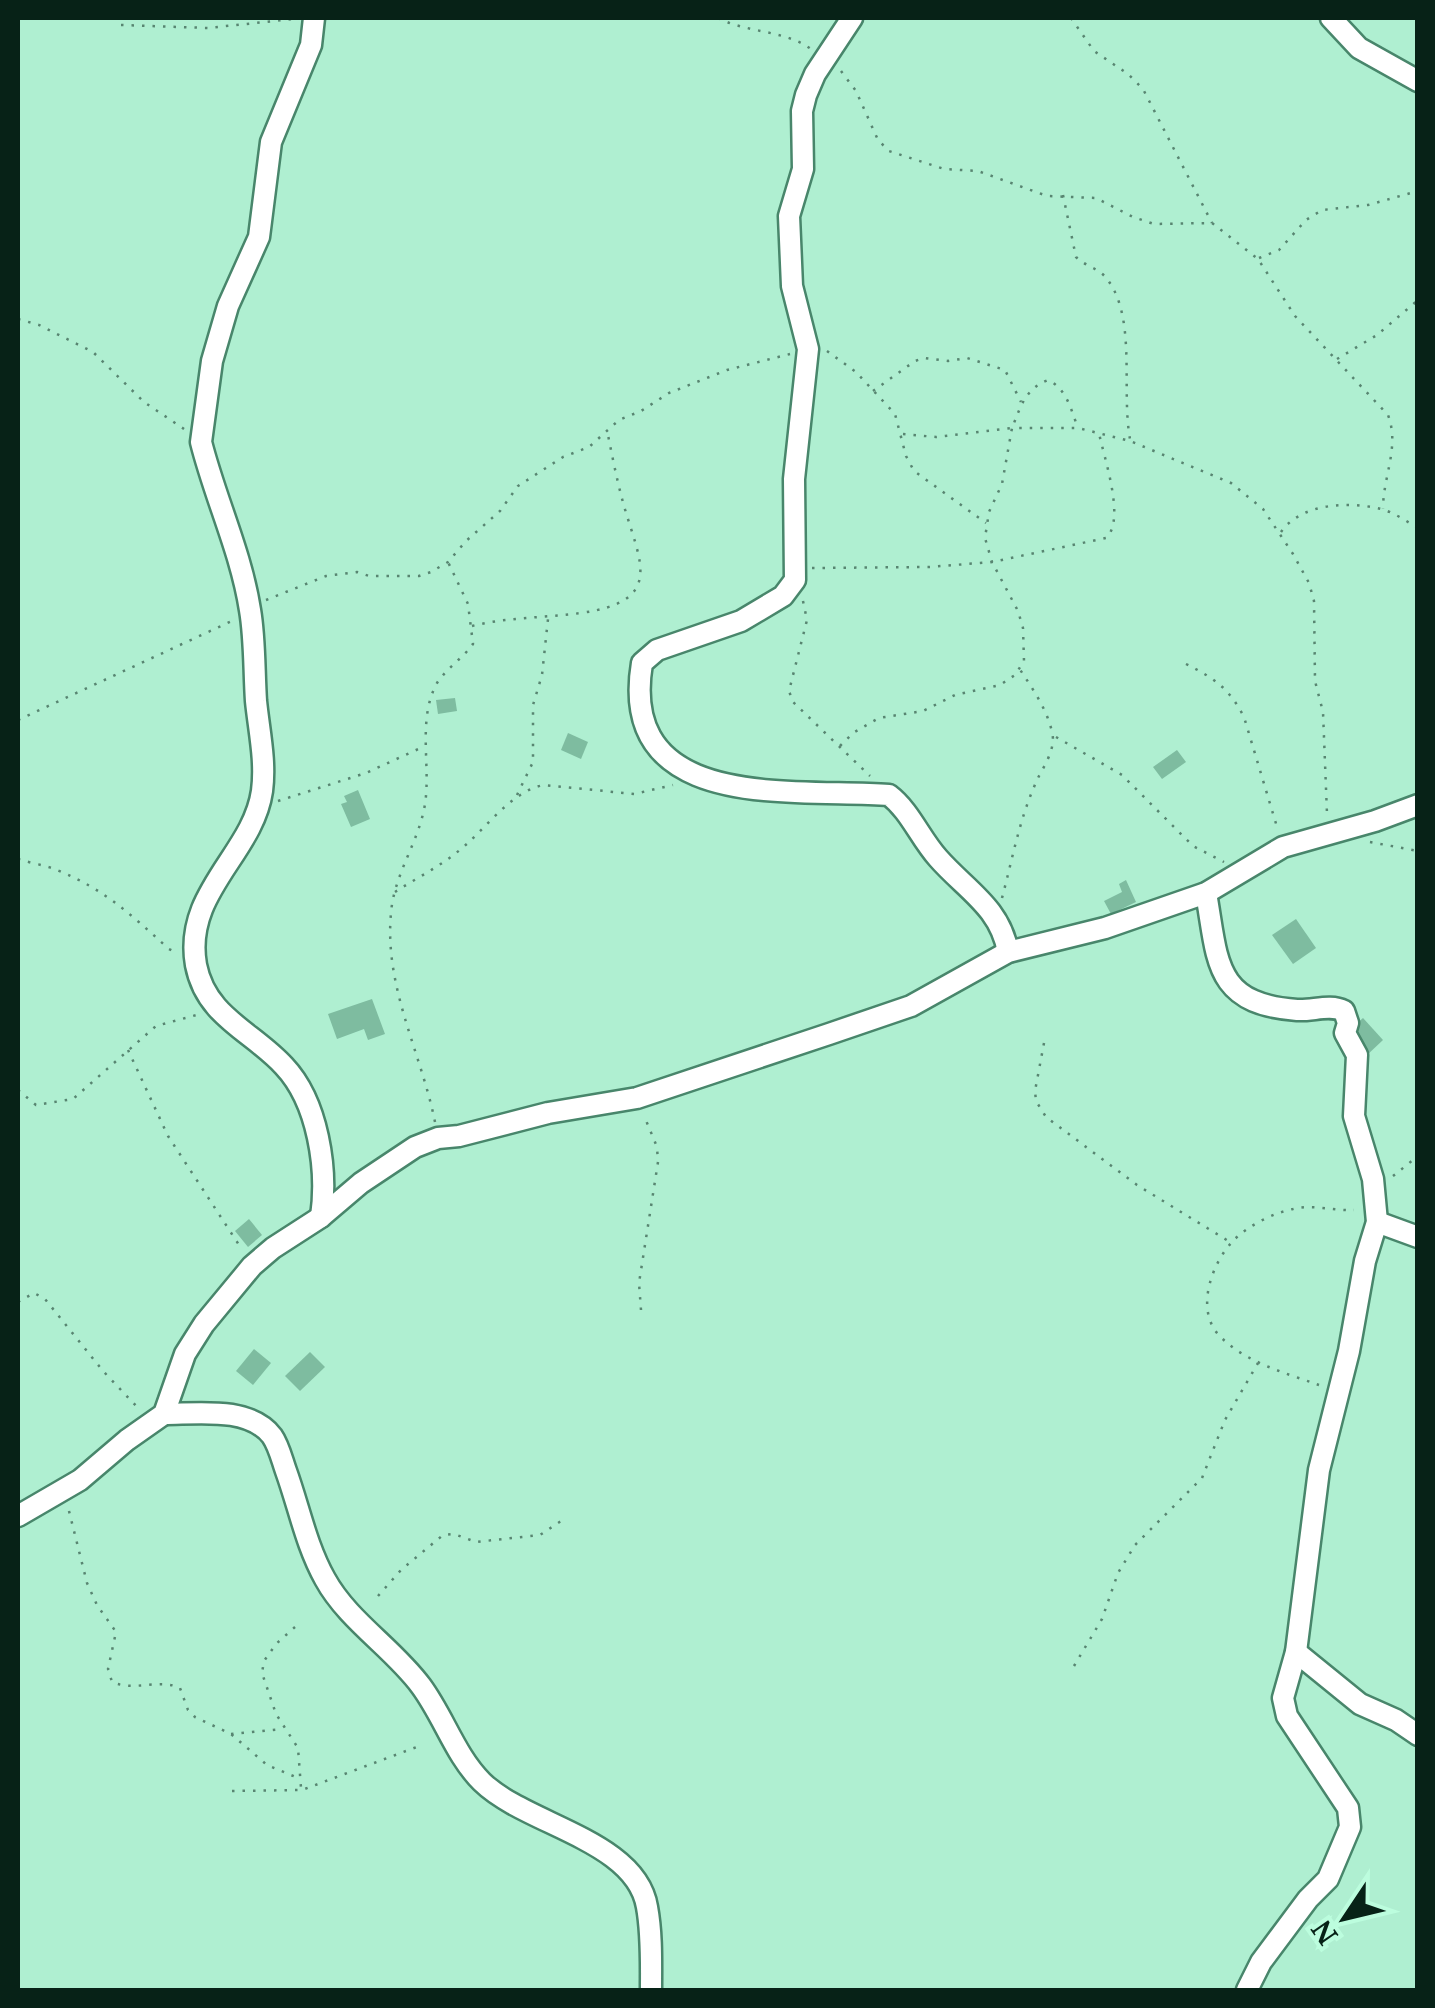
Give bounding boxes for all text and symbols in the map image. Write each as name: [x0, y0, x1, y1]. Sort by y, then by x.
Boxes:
north arrow: [1295, 1868, 1395, 1968]
text: N: [1302, 1913, 1346, 1953]

